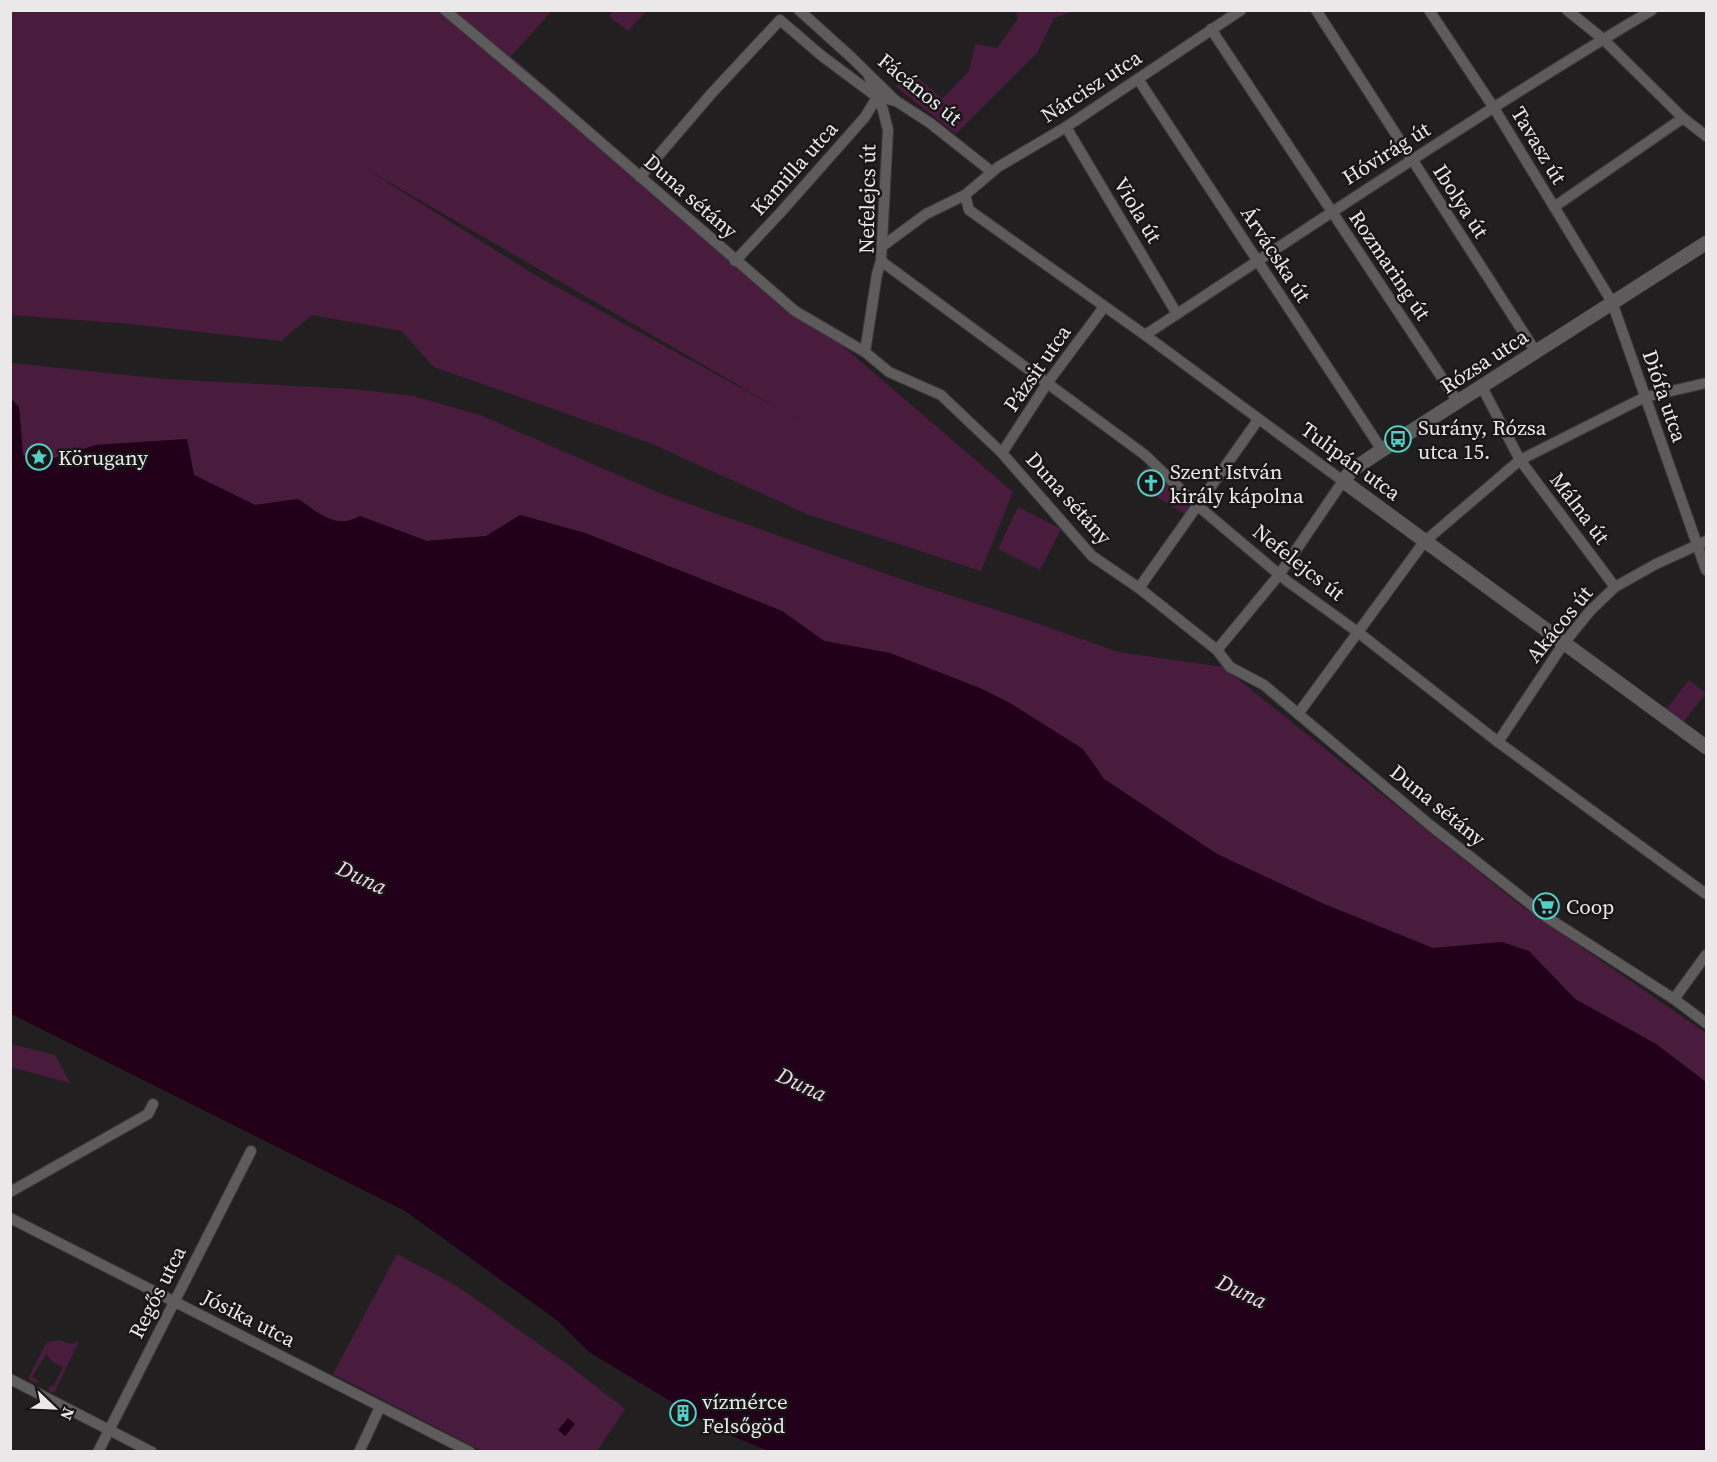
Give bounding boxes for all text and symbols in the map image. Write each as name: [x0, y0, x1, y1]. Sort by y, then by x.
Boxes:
street label: Nárcisz utca: [1035, 42, 1147, 129]
street label: Fácános út: [872, 46, 968, 132]
street label: Tavasz út: [1505, 101, 1574, 189]
street label: Kamilla utca: [744, 114, 844, 221]
street label: Hóvirág út: [1337, 115, 1436, 191]
street label: Nefelejcs út: [852, 144, 882, 254]
street label: Duna sétány: [638, 147, 744, 245]
street label: Ibolya út: [1426, 159, 1496, 244]
street label: Viola út: [1107, 172, 1169, 248]
street label: Árvácska út: [1234, 200, 1318, 308]
street label: Rozmaring út: [1343, 204, 1438, 326]
street label: Pázsit utca: [997, 319, 1078, 417]
street label: Rózsa utca: [1434, 322, 1534, 400]
street label: Diófa utca: [1636, 346, 1694, 446]
place label: Surány, Rózsa utca 15.: [1418, 413, 1547, 466]
street label: Tulipán utca: [1295, 415, 1407, 507]
bus stop icon: Surány, Rózsa utca 15.: [1383, 424, 1413, 454]
place icon: Körugany: [24, 442, 54, 472]
place label: Körugany: [58, 443, 148, 472]
street label: Duna sétány: [1020, 445, 1119, 551]
place label: Szent István király kápolna: [1170, 457, 1304, 510]
street label: Málna út: [1543, 466, 1617, 550]
church icon: Szent István király kápolna: [1136, 468, 1166, 498]
street label: Nefelejcs út: [1247, 517, 1351, 607]
street label: Akácos út: [1519, 579, 1599, 668]
street label: Duna sétány: [1384, 757, 1492, 853]
water label: Duna: [331, 852, 392, 902]
supermarket icon: Coop: [1531, 891, 1561, 921]
place label: Coop: [1566, 892, 1614, 921]
water label: Duna: [771, 1059, 832, 1109]
street label: Regős utca: [121, 1240, 193, 1343]
water label: Duna: [1211, 1266, 1272, 1316]
street label: Jósika utca: [196, 1282, 301, 1354]
north arrow: [24, 1378, 84, 1438]
place label: vízmérce Felsőgöd: [702, 1387, 788, 1440]
building icon: vízmérce Felsőgöd: [668, 1398, 698, 1428]
text: N: [55, 1404, 80, 1424]

